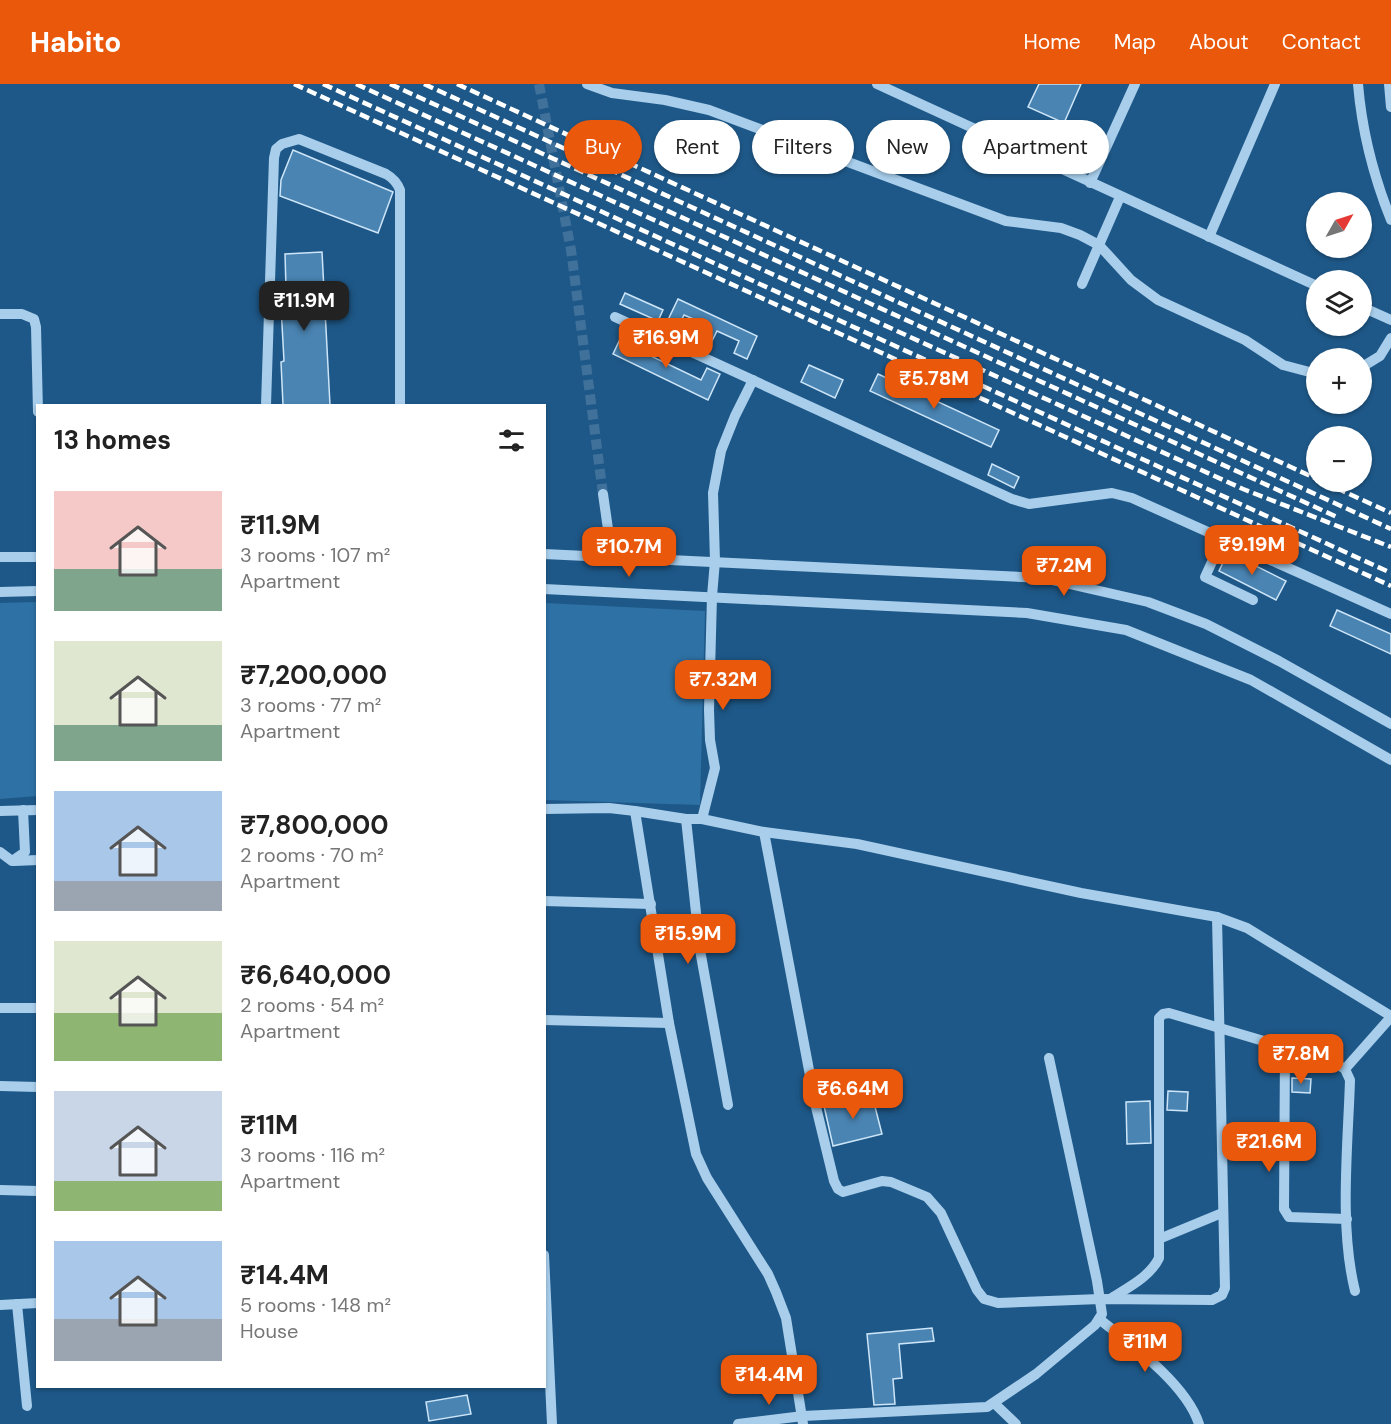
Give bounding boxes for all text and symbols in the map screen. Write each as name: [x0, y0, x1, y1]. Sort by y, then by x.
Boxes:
text: Habito: [30, 24, 121, 61]
text: Home: [1023, 28, 1081, 56]
text: Map: [1114, 28, 1156, 56]
text: About: [1189, 28, 1249, 56]
text: Contact: [1282, 28, 1361, 56]
chip: Buy: [564, 120, 642, 174]
chip: Rent: [654, 120, 740, 174]
chip: Filters: [752, 120, 854, 174]
chip: New: [866, 120, 950, 174]
chip: Apartment: [962, 120, 1109, 174]
north arrow: [1306, 192, 1372, 258]
map controls: [1306, 192, 1372, 492]
button: layers: [1306, 270, 1372, 336]
pin: ₹11.9M: [255, 281, 353, 332]
text: ₹11.9M: [273, 287, 335, 313]
pin: ₹16.9M: [617, 318, 715, 369]
text: ₹16.9M: [633, 324, 699, 350]
button: +: [1306, 348, 1372, 414]
pin: ₹5.78M: [885, 359, 983, 410]
text: ₹5.78M: [899, 365, 969, 391]
text: 13 homes: [54, 423, 171, 457]
icon: filters: [495, 424, 528, 457]
button: −: [1306, 426, 1372, 492]
text: ₹11.9M: [240, 508, 320, 542]
icon: home: [102, 515, 174, 587]
pin: ₹9.19M: [1203, 525, 1301, 576]
pin: ₹10.7M: [580, 527, 678, 578]
text: ₹9.19M: [1219, 531, 1285, 557]
text: ₹10.7M: [596, 533, 662, 559]
text: 3 rooms · 107 m²: [240, 542, 390, 568]
pin: ₹7.2M: [1022, 546, 1106, 597]
text: ₹7.2M: [1036, 552, 1092, 578]
text: Apartment: [240, 568, 340, 594]
text: ₹7,200,000: [240, 658, 387, 692]
pin: ₹7.32M: [674, 660, 772, 711]
icon: home: [102, 665, 174, 737]
text: ₹7.32M: [689, 666, 757, 692]
text: 3 rooms · 77 m²: [240, 692, 381, 718]
text: Apartment: [240, 718, 340, 744]
text: ₹7,800,000: [240, 808, 389, 842]
icon: home: [102, 815, 174, 887]
text: 2 rooms · 70 m²: [240, 842, 384, 868]
text: Apartment: [240, 868, 340, 894]
pin: ₹15.9M: [639, 914, 737, 965]
text: ₹15.9M: [655, 920, 721, 946]
text: ₹6,640,000: [240, 958, 391, 992]
icon: home: [102, 965, 174, 1037]
text: 2 rooms · 54 m²: [240, 992, 384, 1018]
text: Apartment: [240, 1018, 340, 1044]
pin: ₹7.8M: [1259, 1034, 1343, 1085]
text: ₹7.8M: [1272, 1040, 1330, 1066]
pin: ₹6.64M: [804, 1069, 902, 1120]
text: ₹6.64M: [817, 1075, 889, 1101]
text: ₹11M: [240, 1108, 298, 1142]
icon: home: [102, 1115, 174, 1187]
pin: ₹21.6M: [1220, 1122, 1318, 1173]
text: ₹21.6M: [1236, 1128, 1302, 1154]
text: 3 rooms · 116 m²: [240, 1142, 385, 1168]
text: Apartment: [240, 1168, 340, 1194]
text: ₹14.4M: [240, 1258, 329, 1292]
icon: home: [102, 1265, 174, 1337]
text: 5 rooms · 148 m²: [240, 1292, 391, 1318]
text: House: [240, 1318, 298, 1344]
pin: ₹11M: [1109, 1322, 1181, 1373]
text: ₹11M: [1123, 1328, 1167, 1354]
pin: ₹14.4M: [720, 1355, 818, 1406]
text: ₹14.4M: [735, 1361, 803, 1387]

